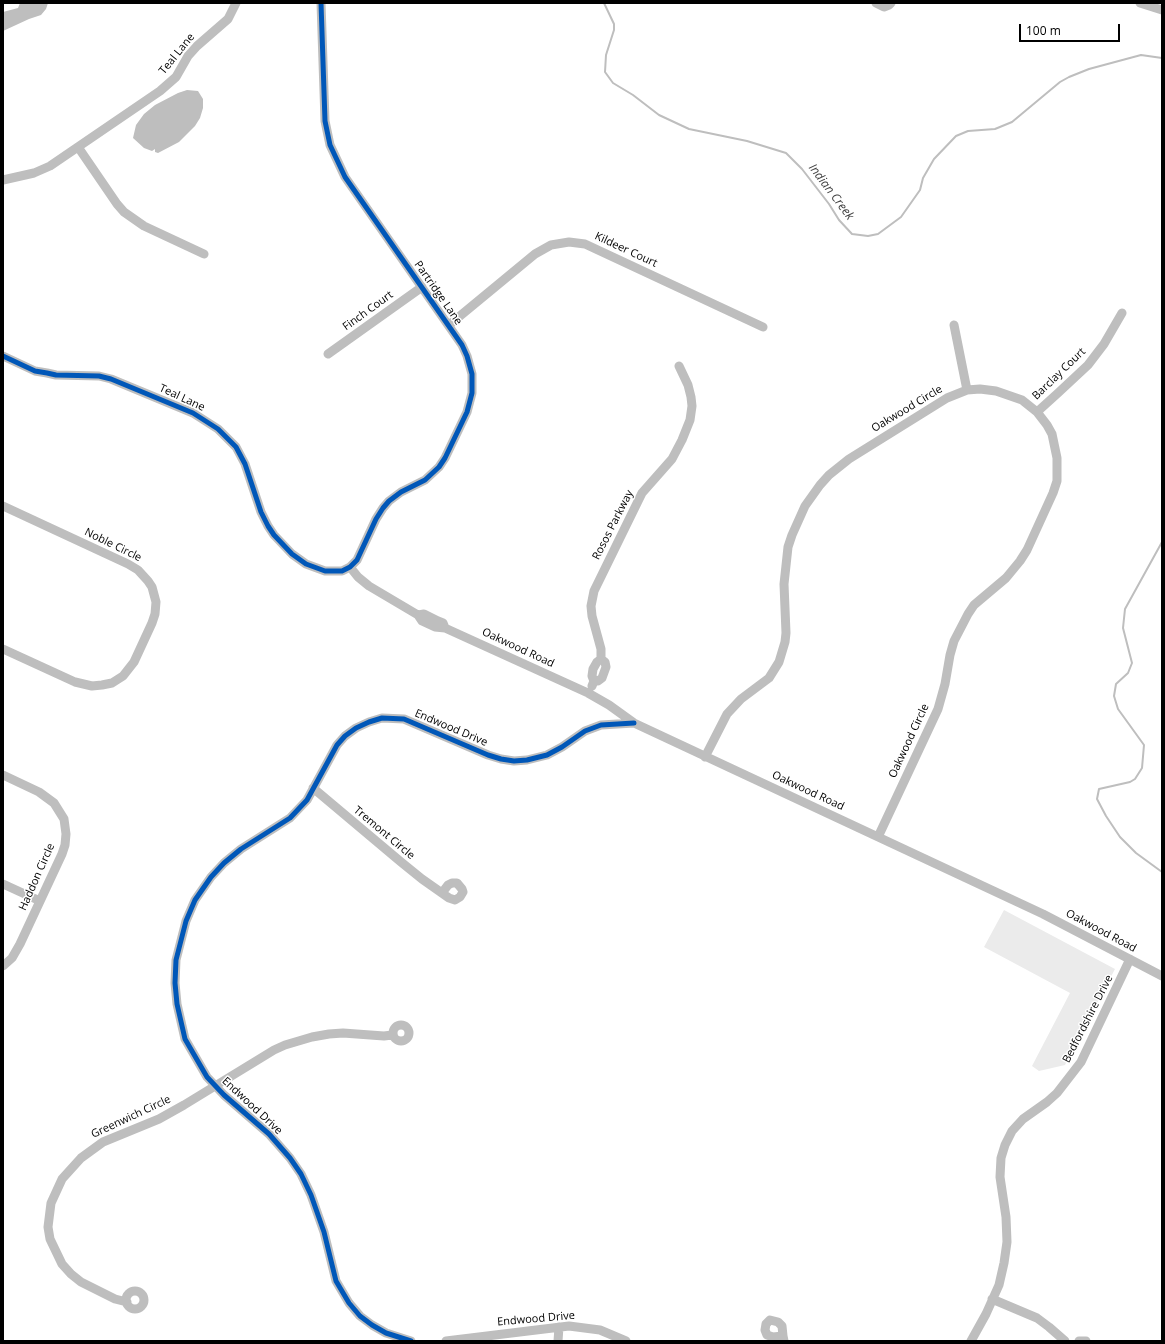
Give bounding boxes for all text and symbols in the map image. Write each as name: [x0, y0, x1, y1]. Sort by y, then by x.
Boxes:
scale bar: [1021, 16, 1122, 42]
text: 100 m: [1026, 22, 1061, 39]
street label: Teal Lane: [157, 31, 197, 77]
water label: Indian Creek: [805, 161, 857, 223]
street label: Kildeer Court: [593, 230, 659, 270]
street label: Partridge Lane: [411, 259, 465, 327]
street label: Finch Court: [340, 288, 396, 334]
street label: Barclay Court: [1030, 345, 1088, 403]
street label: Teal Lane: [157, 382, 207, 414]
street label: Oakwood Circle: [869, 383, 945, 435]
street label: Rosos Parkway: [590, 488, 636, 562]
street label: Noble Circle: [82, 526, 144, 564]
street label: Oakwood Road: [480, 626, 556, 670]
street label: Oakwood Circle: [886, 702, 932, 780]
street label: Endwood Drive: [413, 707, 489, 749]
street label: Oakwood Road: [770, 769, 846, 813]
street label: Tremont Circle: [351, 804, 417, 862]
street label: Haddon Circle: [16, 841, 58, 913]
street label: Oakwood Road: [1063, 907, 1139, 955]
street label: Bedfordshire Drive: [1060, 973, 1116, 1065]
street label: Endwood Drive: [219, 1075, 285, 1137]
street label: Greenwich Circle: [89, 1093, 173, 1141]
street label: Endwood Drive: [497, 1309, 575, 1329]

